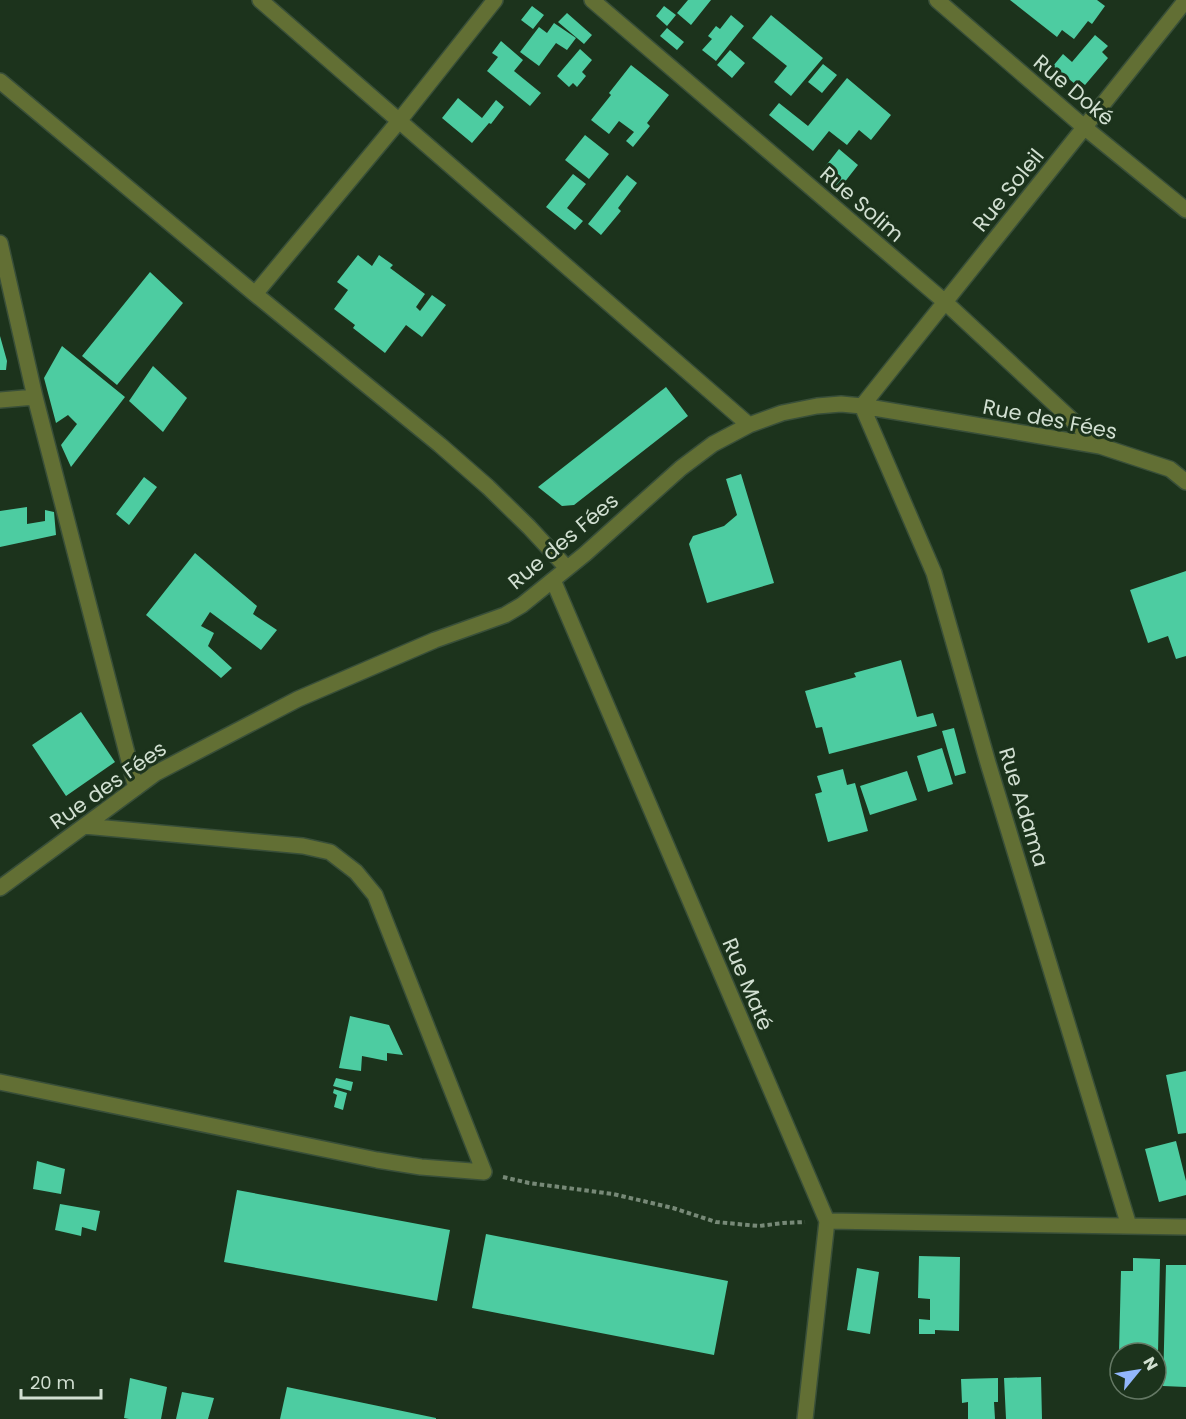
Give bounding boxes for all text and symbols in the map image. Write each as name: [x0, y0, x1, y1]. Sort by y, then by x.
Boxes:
street label: Rue Doké: [1028, 48, 1120, 132]
street label: Rue Soleil: [966, 142, 1050, 238]
street label: Rue Solim: [814, 159, 910, 249]
street label: Rue des Fées: [980, 392, 1120, 446]
street label: Rue des Fées: [502, 486, 624, 596]
street label: Rue des Fées: [44, 734, 172, 836]
street label: Rue Adama: [992, 744, 1056, 870]
street label: Rue Maté: [716, 933, 780, 1035]
north arrow: [1108, 1341, 1168, 1401]
text: N: [1138, 1353, 1164, 1375]
scale bar: [21, 1362, 100, 1400]
text: 20 m: [30, 1370, 75, 1395]

